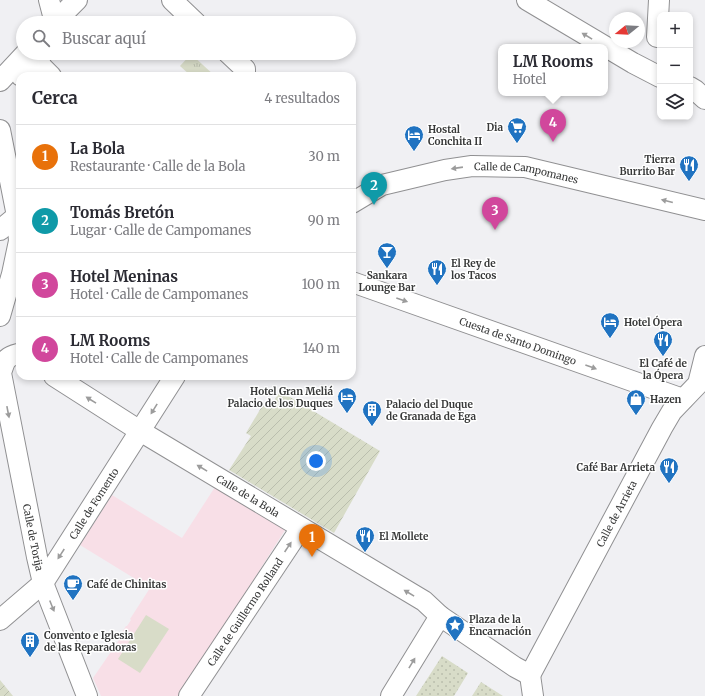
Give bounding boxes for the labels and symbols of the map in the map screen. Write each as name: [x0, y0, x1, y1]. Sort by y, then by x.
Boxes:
north arrow: [609, 12, 645, 48]
one-way arrow: [581, 32, 593, 39]
pin: 4: [540, 109, 566, 142]
supermarket icon: Dia: [506, 116, 528, 144]
place label: Dia: [486, 121, 503, 134]
place label: Hostal Conchita II: [428, 123, 482, 148]
hotel icon: Hostal Conchita II: [403, 124, 425, 152]
place label: Tierra Burrito Bar: [620, 153, 675, 178]
restaurant icon: Tierra Burrito Bar: [678, 154, 700, 182]
street label: Calle de Campomanes: [474, 160, 580, 186]
one-way arrow: [451, 165, 463, 171]
pin: 2: [361, 172, 387, 205]
pin: 3: [482, 197, 508, 230]
one-way arrow: [661, 198, 673, 204]
bar icon: Sankara Lounge Bar: [376, 241, 398, 269]
place label: El Rey de los Tacos: [451, 257, 497, 282]
restaurant icon: El Rey de los Tacos: [426, 258, 448, 286]
place label: Sankara Lounge Bar: [359, 269, 416, 294]
one-way arrow: [397, 297, 409, 303]
hotel icon: Hotel Ópera: [599, 311, 621, 339]
street label: Cuesta de Santo Domingo: [458, 314, 578, 367]
place label: Hotel Ópera: [624, 315, 683, 329]
restaurant icon: El Café de la Ópera: [652, 329, 674, 357]
place label: El Café de la Ópera: [639, 357, 687, 382]
one-way arrow: [585, 364, 597, 370]
place label: Hotel Gran Meliá Palacio de los Duques: [227, 385, 333, 410]
hotel icon: Hotel Gran Meliá Palacio de los Duques: [336, 386, 358, 414]
shop icon: Hazen: [625, 388, 647, 416]
place label: Hazen: [650, 393, 682, 406]
one-way arrow: [86, 396, 96, 404]
place label: Palacio del Duque de Granada de Ega: [386, 398, 476, 423]
building icon: Palacio del Duque de Granada de Ega: [361, 399, 383, 427]
one-way arrow: [150, 404, 158, 414]
one-way arrow: [6, 405, 12, 418]
your location: [306, 451, 326, 471]
restaurant icon: Café Bar Arrieta: [658, 456, 680, 484]
place label: Café Bar Arrieta: [577, 461, 655, 474]
one-way arrow: [196, 464, 208, 471]
street label: Calle de Fomento: [66, 465, 121, 542]
street label: Calle de la Bola: [214, 472, 283, 520]
street label: Calle de Arrieta: [593, 478, 640, 549]
street label: Calle de Torija: [20, 503, 47, 573]
pin: 1: [299, 524, 325, 557]
restaurant icon: El Mollete: [354, 525, 376, 553]
place label: El Mollete: [379, 530, 429, 543]
one-way arrow: [284, 542, 292, 552]
one-way arrow: [58, 548, 65, 560]
street label: Calle de Guillermo Rolland: [204, 555, 286, 669]
cafe icon: Café de Chinitas: [62, 573, 84, 601]
place label: Café de Chinitas: [87, 578, 166, 591]
one-way arrow: [403, 589, 415, 596]
one-way arrow: [49, 601, 55, 613]
place label: Plaza de la Encarnación: [469, 613, 531, 638]
place icon: Plaza de la Encarnación: [444, 614, 466, 642]
place label: Convento e Iglesia de las Reparadoras: [44, 629, 136, 654]
building icon: Convento e Iglesia de las Reparadoras: [19, 630, 41, 658]
one-way arrow: [408, 657, 415, 669]

